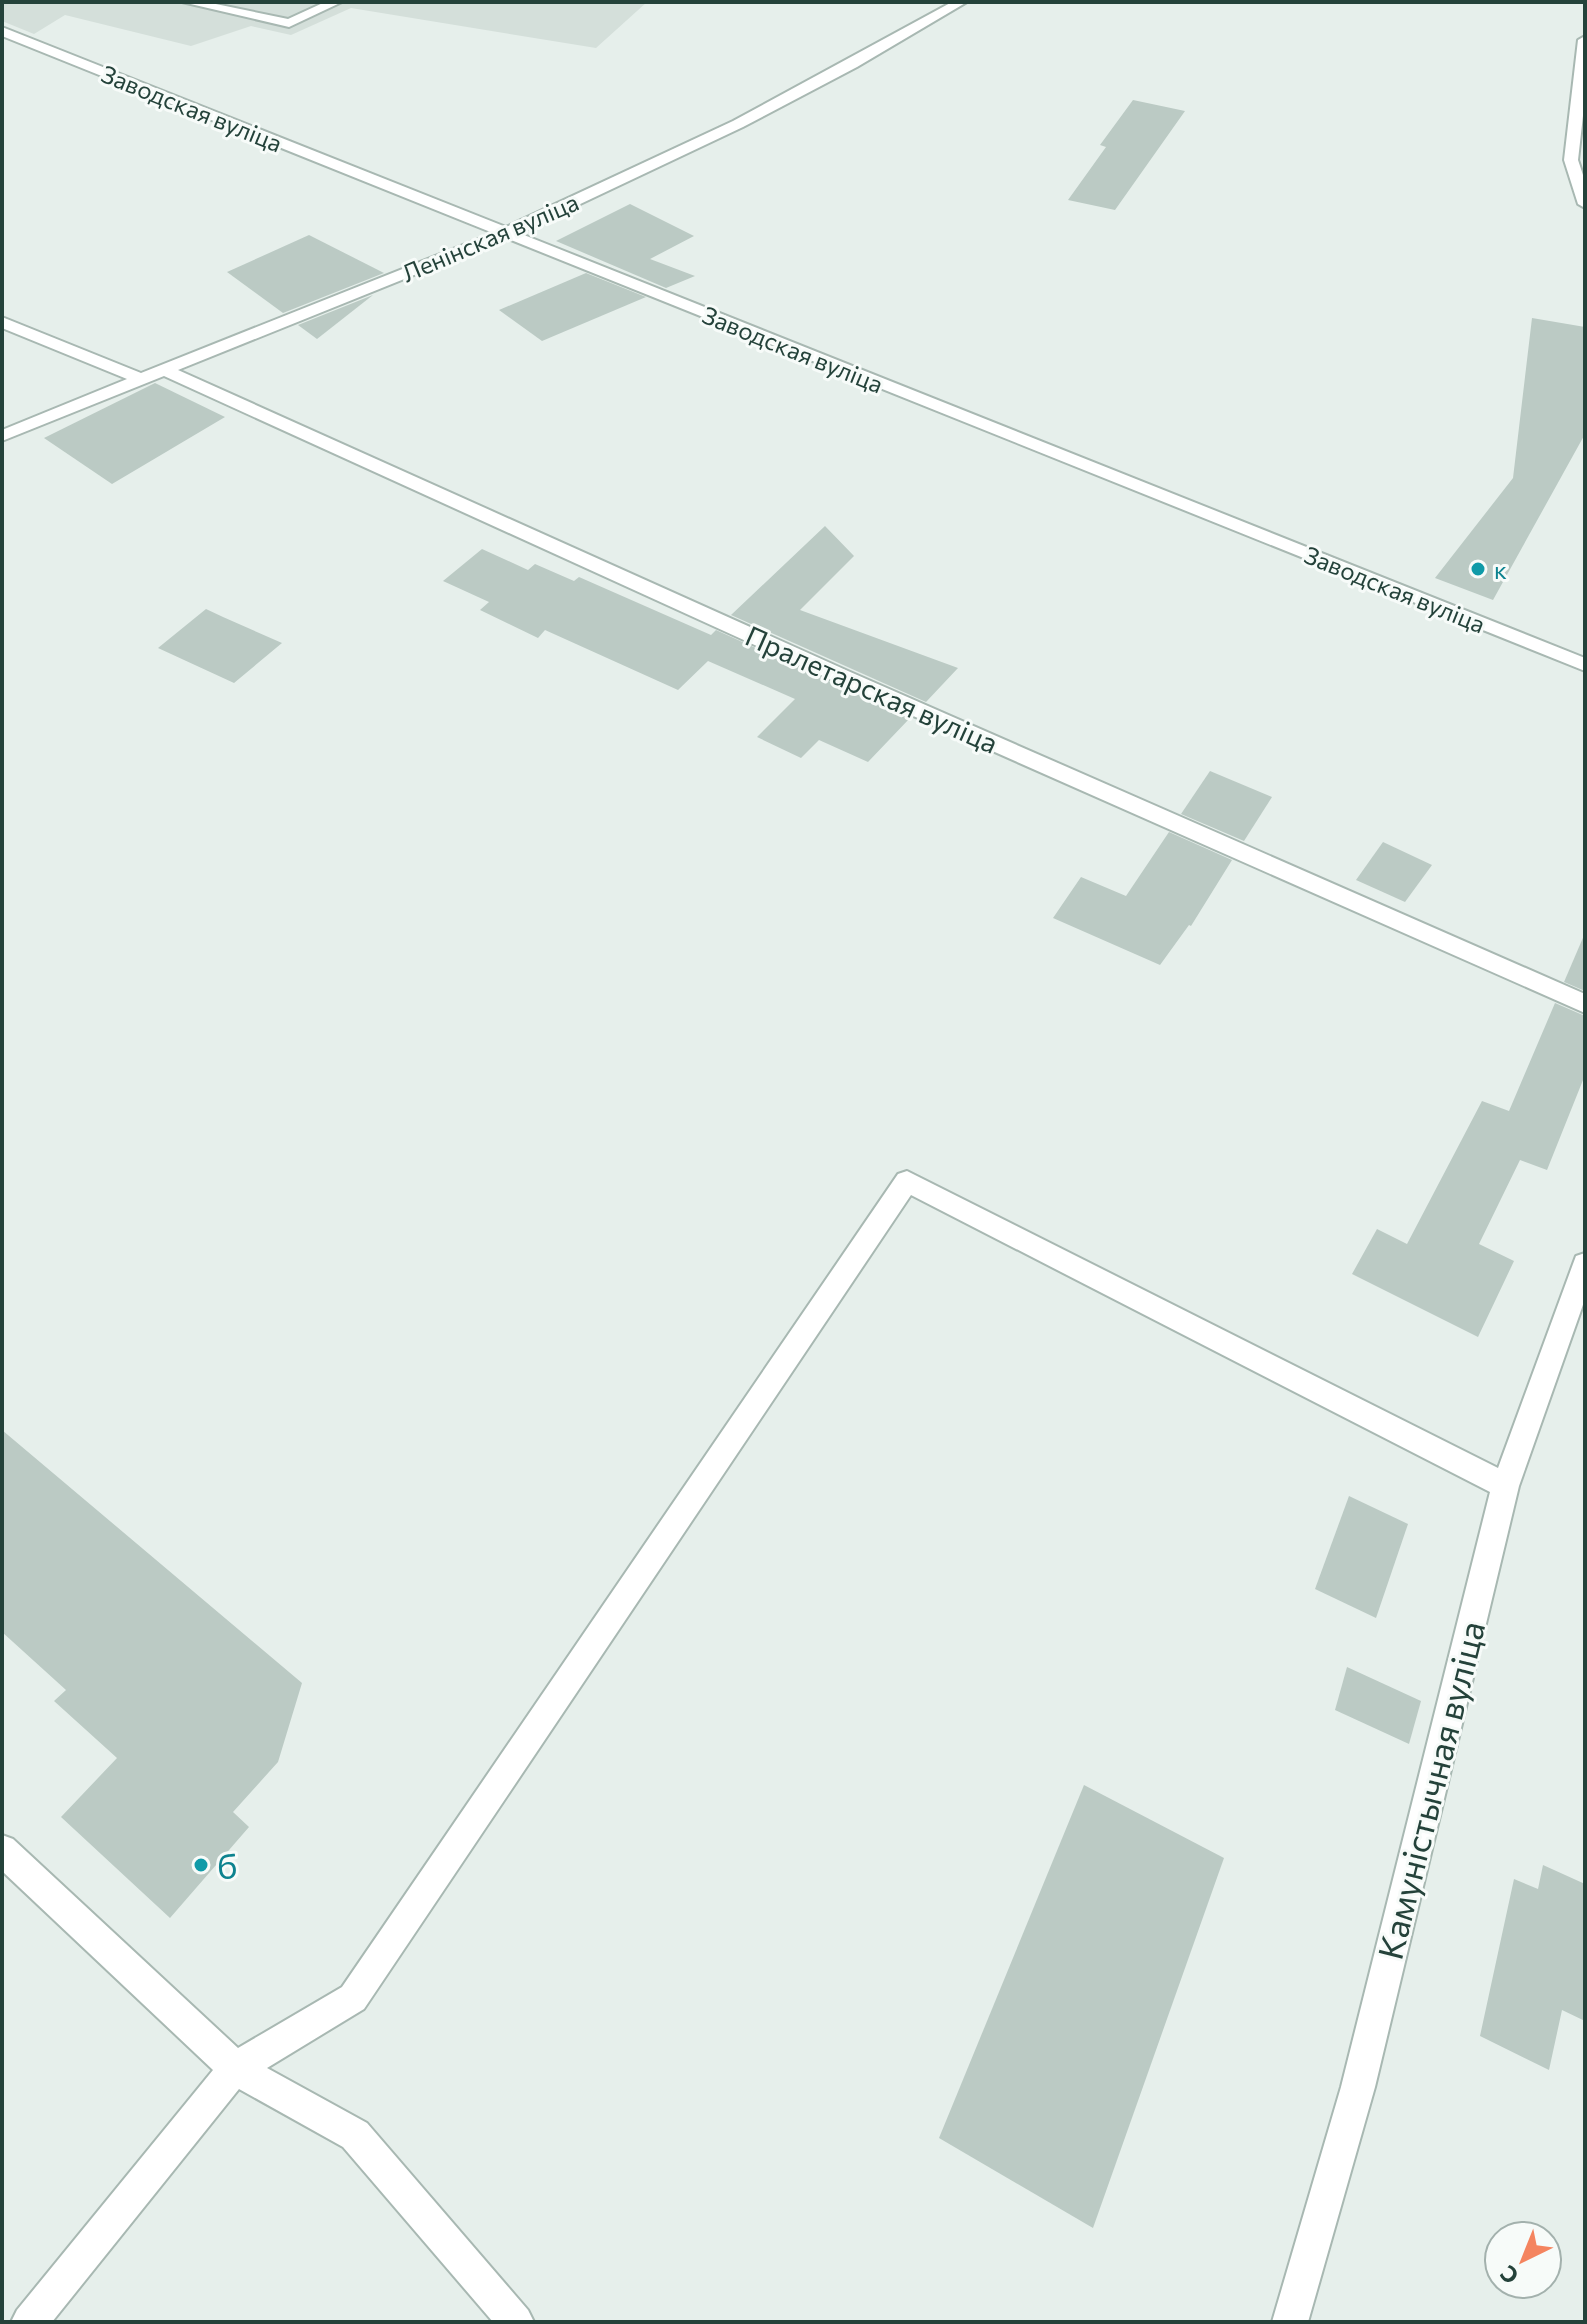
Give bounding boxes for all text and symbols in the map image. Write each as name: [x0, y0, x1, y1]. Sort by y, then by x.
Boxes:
street label: Заводская вуліца: [97, 59, 287, 157]
street label: Ленінская вуліца: [397, 187, 583, 287]
street label: Заводская вуліца: [698, 300, 888, 398]
street label: Заводская вуліца: [1300, 540, 1490, 638]
place label: к: [1494, 555, 1507, 584]
marker: к: [1469, 560, 1487, 578]
street label: Пралетарская вуліца: [741, 618, 1003, 760]
street label: Камуністычная вуліца: [1368, 1616, 1492, 1964]
place label: б: [217, 1844, 238, 1886]
marker: б: [192, 1856, 210, 1874]
north arrow: [1483, 2220, 1563, 2300]
text: С: [1494, 2260, 1524, 2290]

